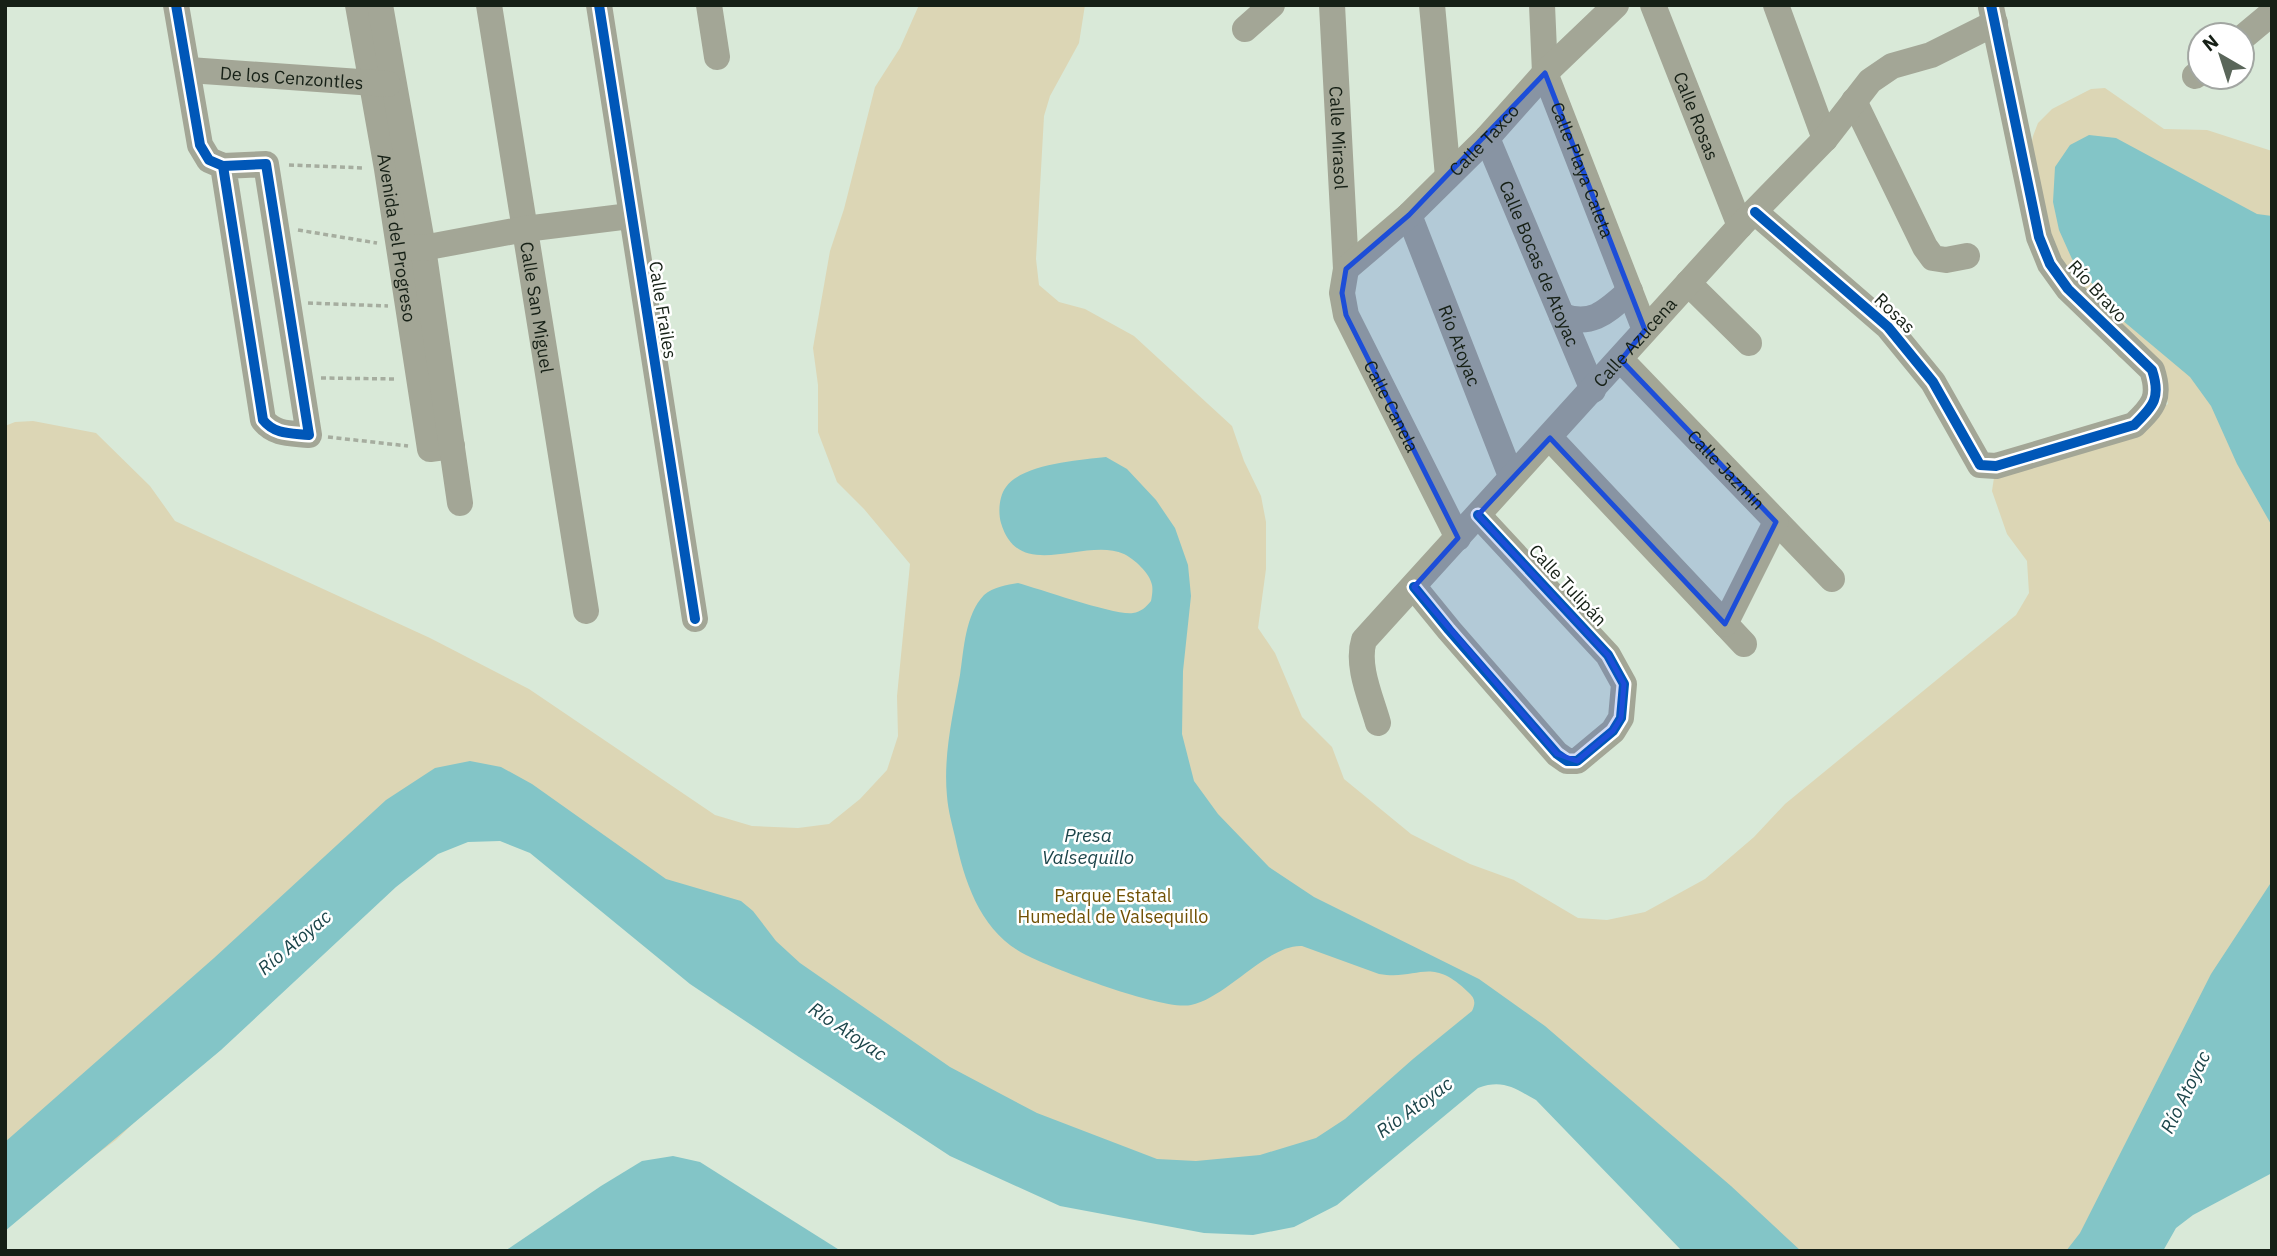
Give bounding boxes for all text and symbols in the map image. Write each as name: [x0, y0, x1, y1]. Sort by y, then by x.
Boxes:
north arrow: [2186, 21, 2256, 91]
text: N: [2197, 29, 2223, 56]
street label: De los Cenzontles: [219, 61, 364, 94]
street label: Calle Rosas: [1669, 68, 1724, 163]
street label: Calle Mirasol: [1325, 85, 1353, 190]
street label: Calle Playa Caleta: [1546, 98, 1620, 242]
street label: Calle Taxco: [1444, 99, 1524, 181]
street label: Avenida del Progreso: [373, 151, 422, 324]
street label: Calle Bocas de Atoyac: [1495, 177, 1585, 350]
street label: Calle San Miguel: [516, 240, 559, 375]
street label: Río Bravo: [2063, 255, 2133, 327]
street label: Calle Frailes: [644, 260, 682, 360]
street label: Rosas: [1870, 288, 1920, 338]
street label: Calle Azucena: [1588, 292, 1682, 392]
street label: Río Atoyac: [1434, 301, 1486, 389]
street label: Calle Canela: [1359, 356, 1425, 456]
street label: Calle Jazmín: [1683, 425, 1770, 514]
street label: Calle Tulipán: [1524, 539, 1612, 631]
water label: Presa Valsequillo: [1042, 823, 1134, 869]
park label: Parque Estatal Humedal de Valsequillo: [1018, 884, 1208, 928]
water label: Río Atoyac: [252, 904, 336, 980]
water label: Río Atoyac: [804, 996, 892, 1066]
water label: Río Atoyac: [2155, 1047, 2215, 1137]
water label: Río Atoyac: [1371, 1071, 1457, 1143]

